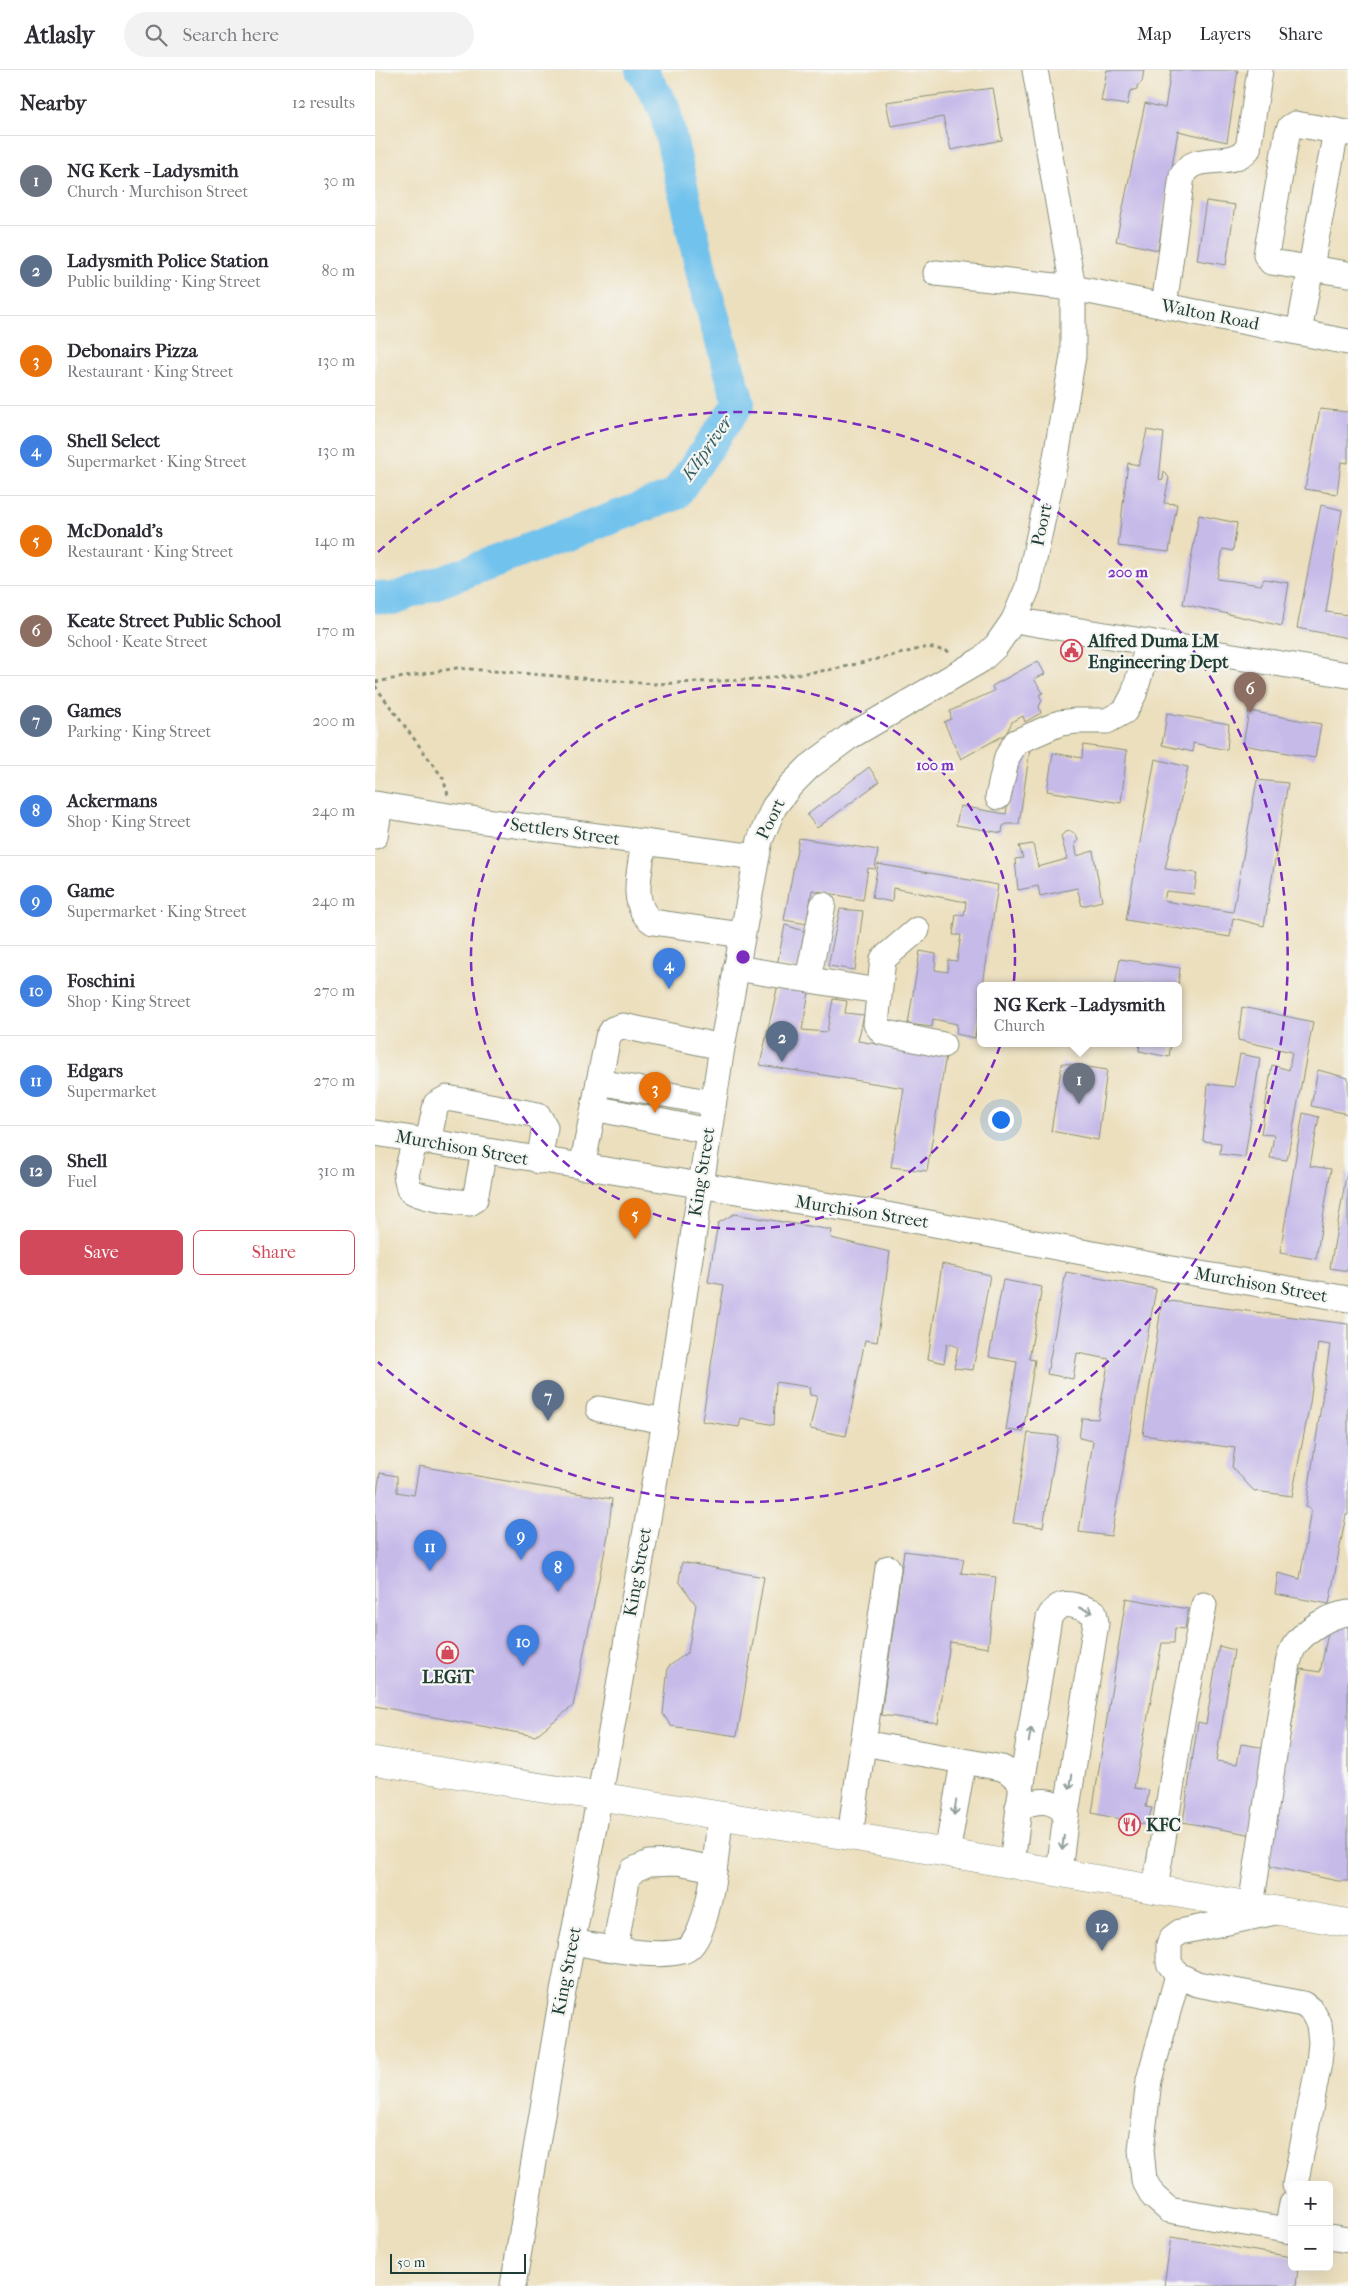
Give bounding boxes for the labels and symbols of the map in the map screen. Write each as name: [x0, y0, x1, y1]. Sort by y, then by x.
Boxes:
street label: Walton Road: [1158, 295, 1261, 335]
water label: Klipriver: [676, 410, 738, 486]
street label: Poort: [1027, 501, 1057, 548]
text: 200 m: [1108, 563, 1148, 581]
place label: Alfred Duma LM Engineering Dept: [1087, 631, 1229, 673]
public building icon: Alfred Duma LM Engineering Dept: [1060, 639, 1084, 663]
pin: 6: [1234, 672, 1266, 713]
text: 100 m: [916, 756, 954, 774]
street label: Poort: [752, 795, 790, 843]
street label: Settlers Street: [509, 814, 622, 850]
pin: 4: [653, 948, 685, 989]
centre of rings: [734, 948, 752, 966]
pin: 2: [766, 1021, 798, 1062]
pin: 1: [1063, 1063, 1095, 1104]
pin: 3: [639, 1072, 671, 1113]
your location: [988, 1107, 1014, 1133]
street label: King Street: [685, 1125, 719, 1218]
street label: Murchison Street: [394, 1126, 531, 1170]
street label: Murchison Street: [794, 1191, 931, 1233]
pin: 5: [619, 1198, 651, 1239]
street label: Murchison Street: [1193, 1263, 1330, 1307]
pin: 7: [532, 1380, 564, 1421]
pin: 9: [505, 1519, 537, 1560]
street label: King Street: [620, 1525, 656, 1618]
pin: 11: [414, 1530, 446, 1571]
pin: 8: [542, 1551, 574, 1592]
one-way arrow: [1078, 1606, 1093, 1615]
pin: 10: [507, 1625, 539, 1666]
shop icon: LEGiT: [436, 1640, 460, 1664]
place label: LEGiT: [422, 1667, 475, 1688]
one-way arrow: [1025, 1727, 1035, 1743]
one-way arrow: [1065, 1774, 1075, 1790]
one-way arrow: [950, 1800, 960, 1816]
restaurant icon: KFC: [1118, 1813, 1142, 1837]
place label: KFC: [1146, 1815, 1181, 1836]
one-way arrow: [1057, 1835, 1067, 1851]
pin: 12: [1086, 1910, 1118, 1951]
street label: King Street: [548, 1924, 586, 2017]
scale bar: [390, 2251, 526, 2274]

